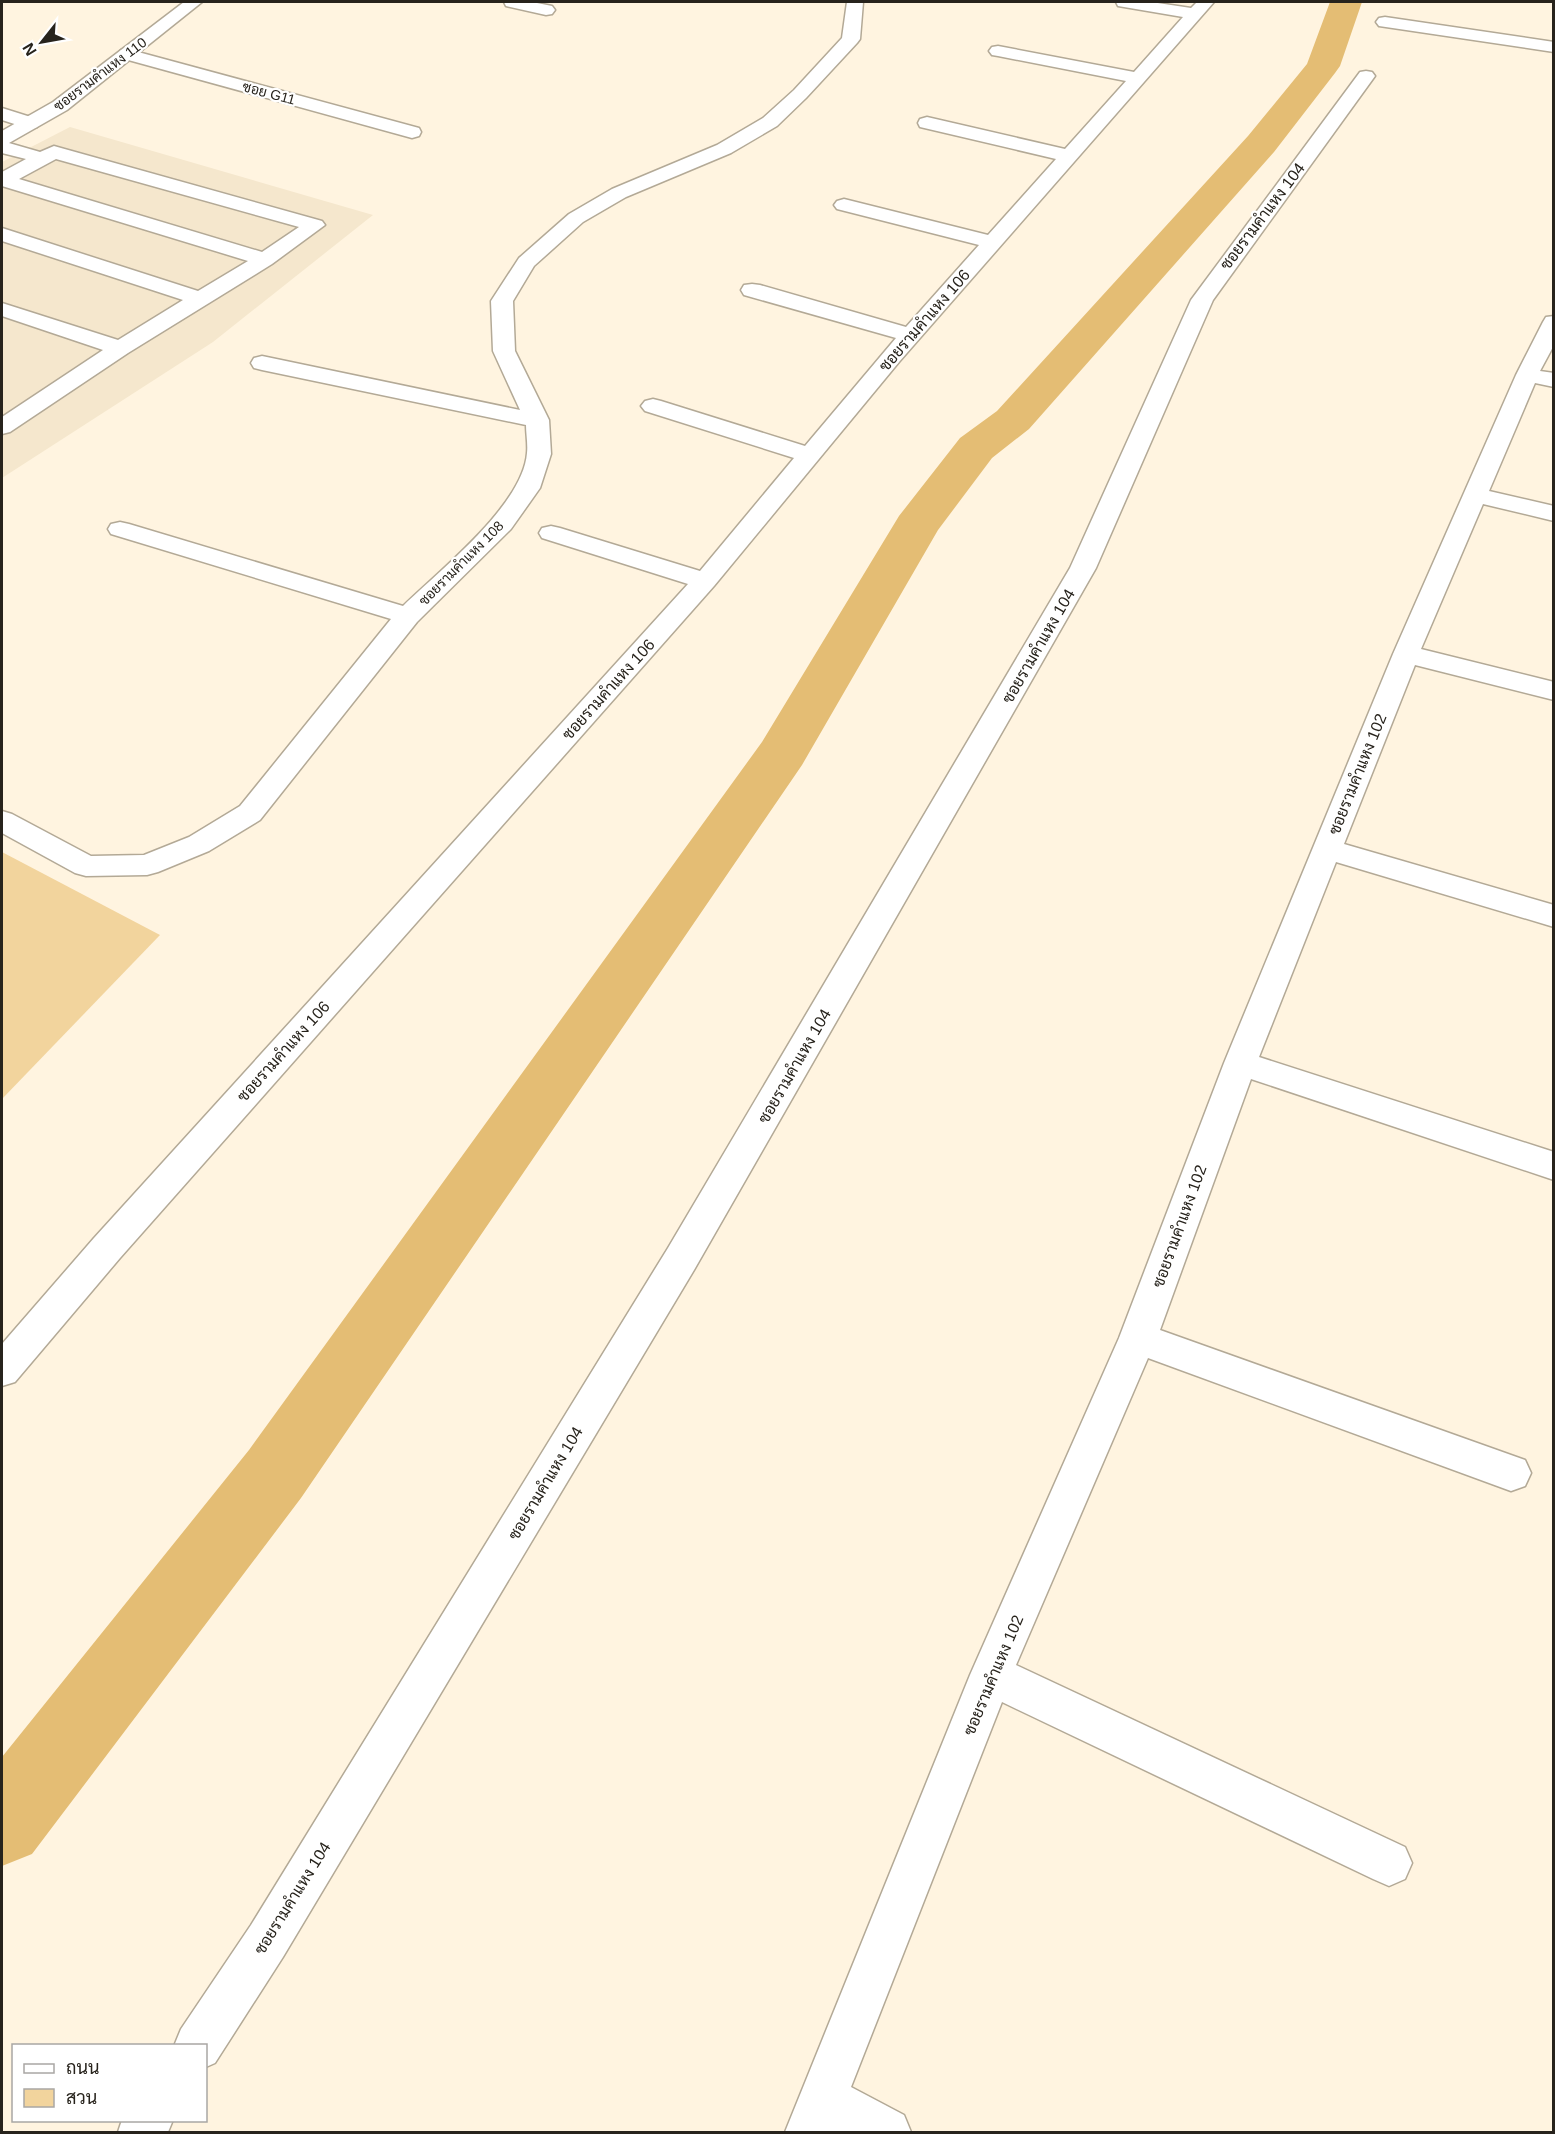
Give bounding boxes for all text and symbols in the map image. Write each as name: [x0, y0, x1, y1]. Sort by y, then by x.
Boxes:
north arrow: [12, 12, 72, 72]
street label: ซอยรามคำแหง 110: [51, 34, 150, 114]
text: N: [19, 40, 40, 59]
street label: ซอย G11: [241, 78, 297, 108]
street label: ซอยรามคําแหง 104: [1216, 159, 1308, 273]
street label: ซอยรามคําแหง 106: [875, 265, 973, 375]
street label: ซอยรามคำแหง 108: [415, 517, 507, 609]
street label: ซอยรามคําแหง 104: [998, 586, 1078, 706]
street label: ซอยรามคําแหง 106: [558, 635, 658, 743]
street label: ซอยรามคําแหง 102: [1324, 711, 1390, 837]
street label: ซอยรามคําแหง 106: [233, 997, 333, 1105]
street label: ซอยรามคําแหง 104: [754, 1006, 834, 1126]
street label: ซอยรามคําแหง 102: [1148, 1162, 1210, 1290]
street label: ซอยรามคําแหง 104: [504, 1423, 586, 1543]
street label: ซอยรามคําแหง 102: [960, 1612, 1027, 1738]
street label: ซอยรามคําแหง 104: [250, 1838, 334, 1957]
legend: [12, 2044, 207, 2122]
text: ถนน: [66, 2058, 99, 2078]
text: สวน: [66, 2088, 97, 2108]

